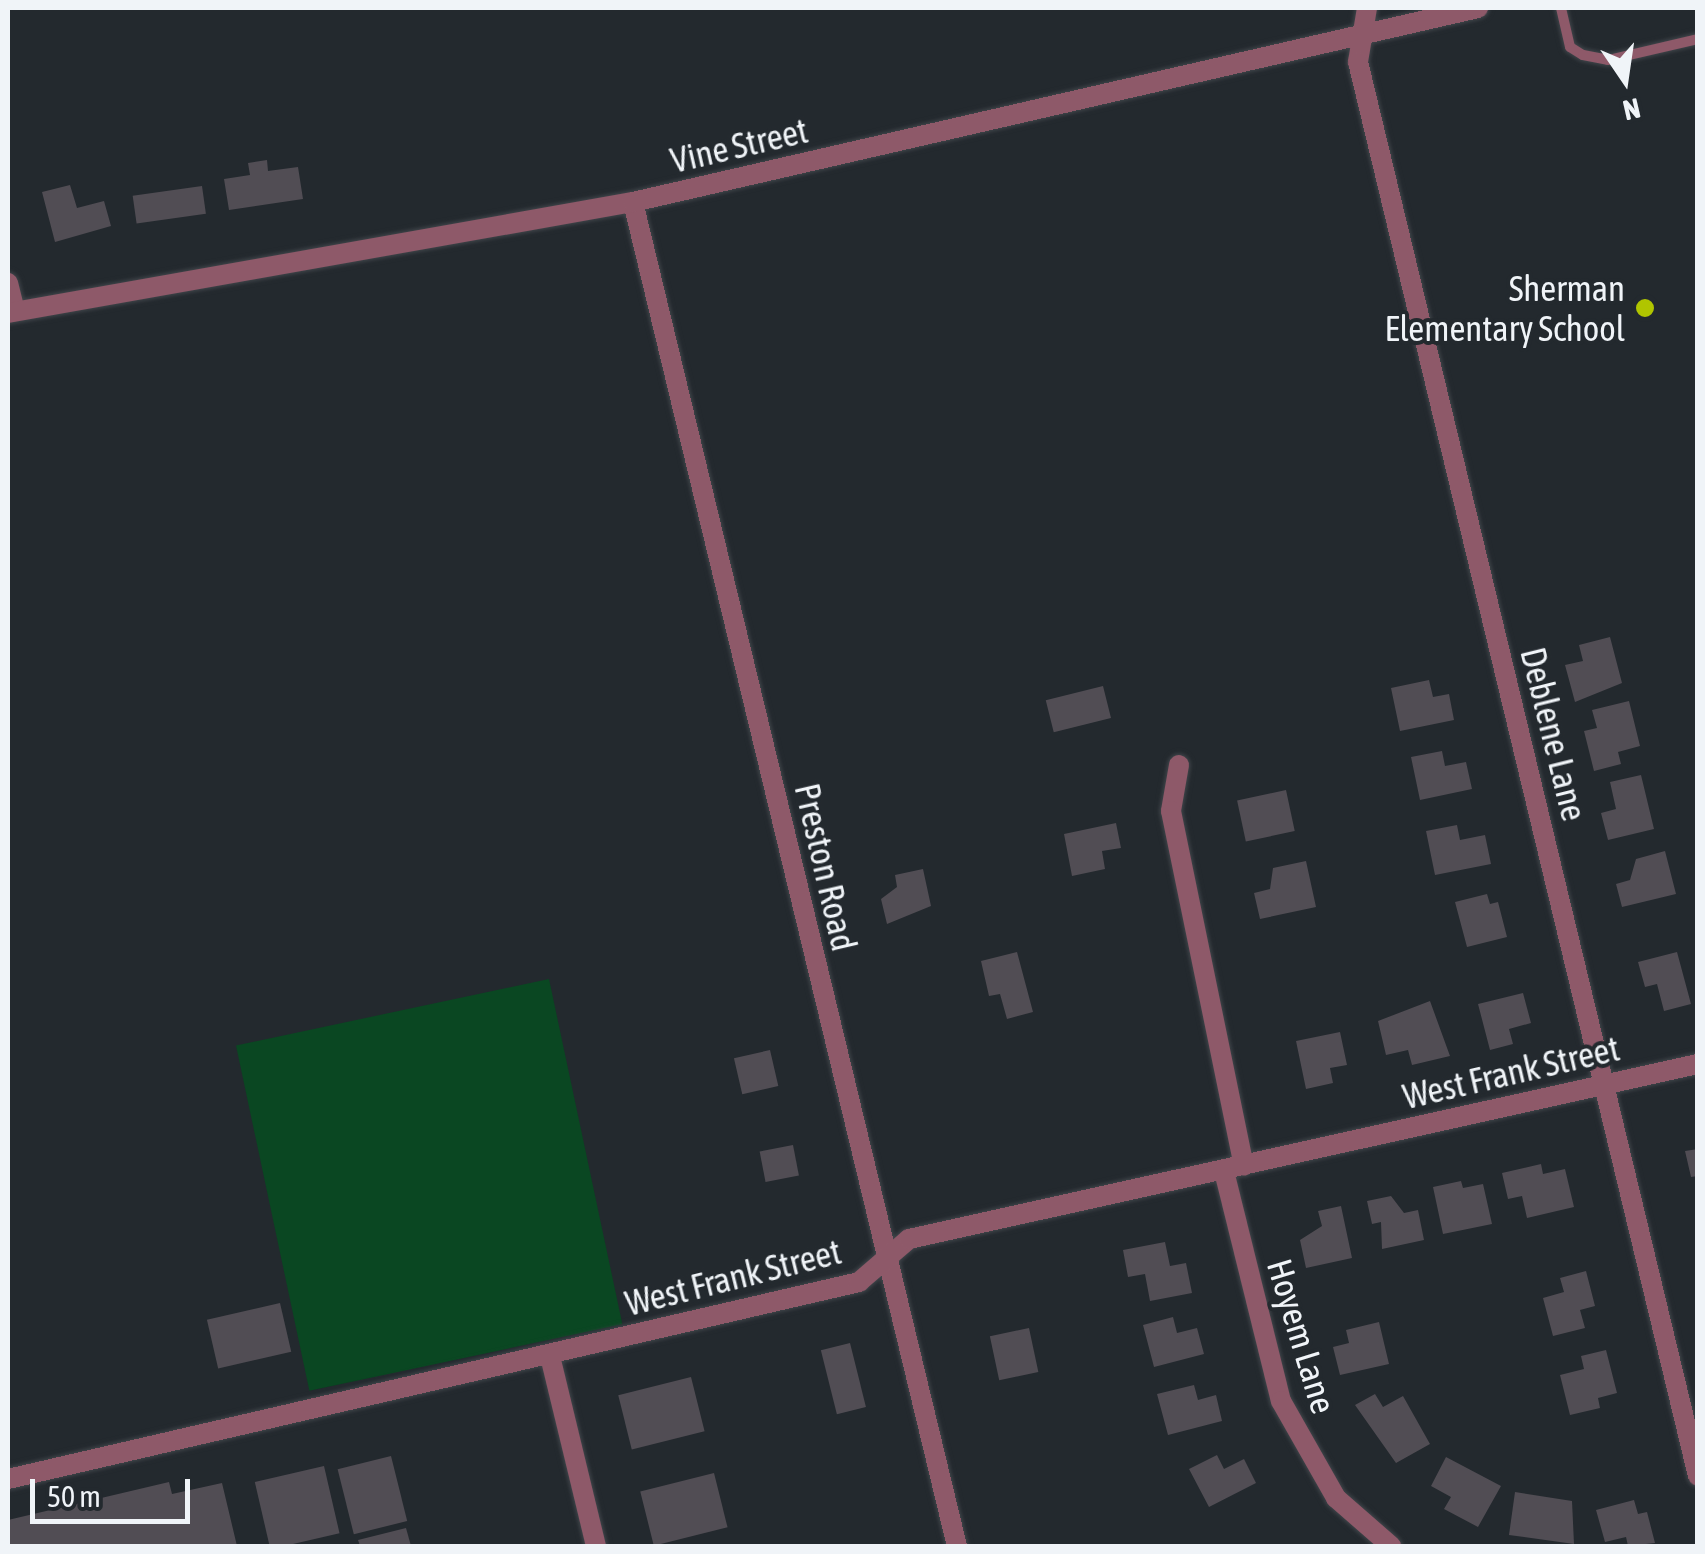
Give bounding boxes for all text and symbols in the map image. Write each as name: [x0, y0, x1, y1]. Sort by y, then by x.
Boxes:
north arrow: [1575, 30, 1675, 130]
text: N: [1620, 92, 1643, 127]
street label: Vine Street: [666, 109, 812, 181]
place label: Sherman Elementary School: [1385, 267, 1625, 349]
marker: Sherman Elementary School: [1634, 297, 1656, 319]
street label: Deblene Lane: [1512, 643, 1596, 825]
street label: Preston Road: [786, 779, 866, 955]
street label: West Frank Street: [1399, 1027, 1623, 1117]
street label: West Frank Street: [621, 1230, 845, 1324]
street label: Hoyem Lane: [1259, 1254, 1345, 1418]
scale bar: [35, 1459, 195, 1521]
text: 50 m: [47, 1479, 101, 1513]

